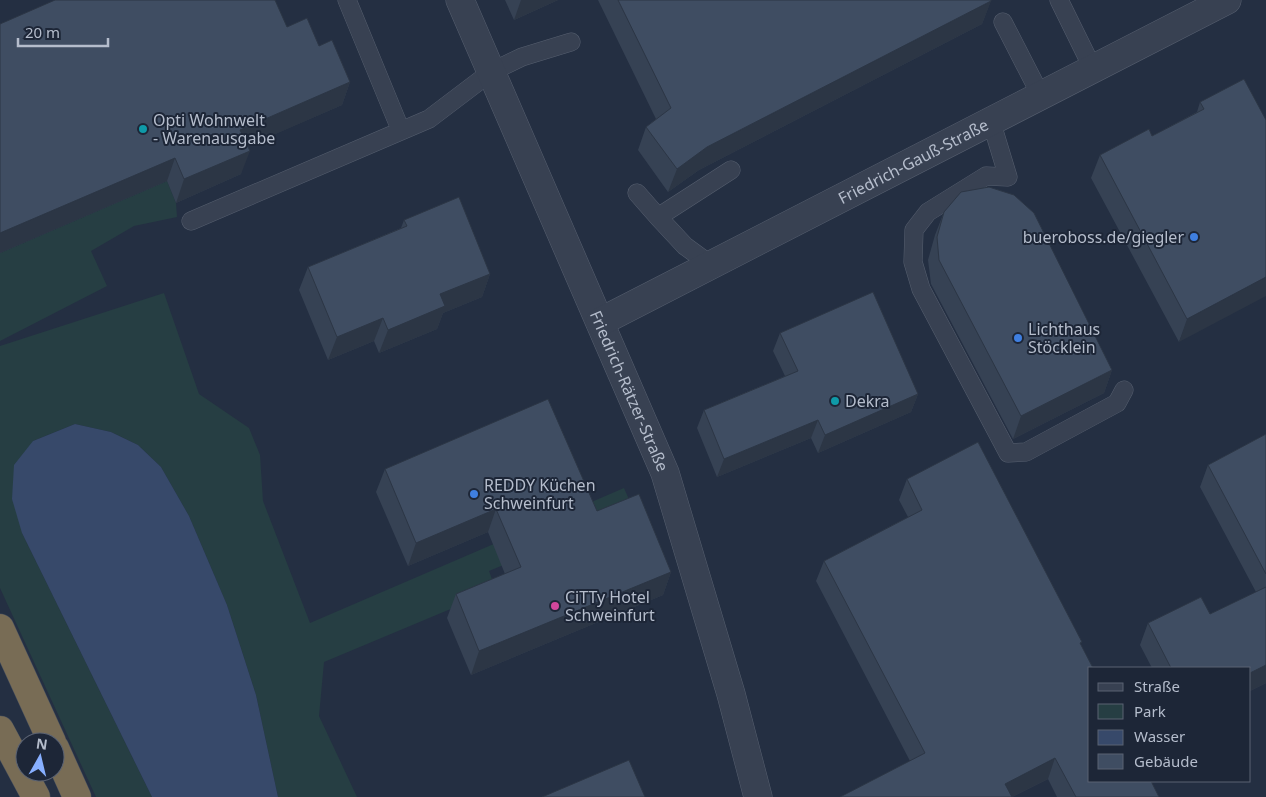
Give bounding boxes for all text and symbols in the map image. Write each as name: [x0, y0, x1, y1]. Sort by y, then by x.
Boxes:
scale bar: [18, 15, 108, 47]
text: 20 m: [25, 22, 60, 42]
place label: Opti Wohnwelt - Warenausgabe: [153, 109, 275, 149]
street label: Friedrich-Gauß-Straße: [834, 113, 992, 209]
marker: Opti Wohnwelt - Warenausgabe: [137, 123, 149, 135]
place label: bueroboss.de/giegler: [1023, 226, 1184, 248]
marker: bueroboss.de/giegler: [1188, 231, 1200, 243]
street label: Friedrich-Rätzer-Straße: [585, 307, 674, 475]
place label: Lichthaus Stöcklein: [1028, 318, 1100, 358]
marker: Lichthaus Stöcklein: [1012, 332, 1024, 344]
place label: Dekra: [845, 390, 890, 412]
marker: Dekra: [829, 395, 841, 407]
place label: REDDY Küchen Schweinfurt: [484, 474, 596, 514]
marker: REDDY Küchen Schweinfurt: [468, 488, 480, 500]
place label: CiTTy Hotel Schweinfurt: [565, 586, 655, 626]
marker: CiTTy Hotel Schweinfurt: [549, 600, 561, 612]
legend: [1088, 667, 1251, 782]
text: Straße: [1134, 676, 1180, 696]
text: Park: [1134, 701, 1166, 721]
text: Wasser: [1134, 726, 1185, 746]
north arrow: [15, 732, 65, 782]
text: N: [35, 733, 49, 754]
text: Gebäude: [1134, 751, 1198, 771]

